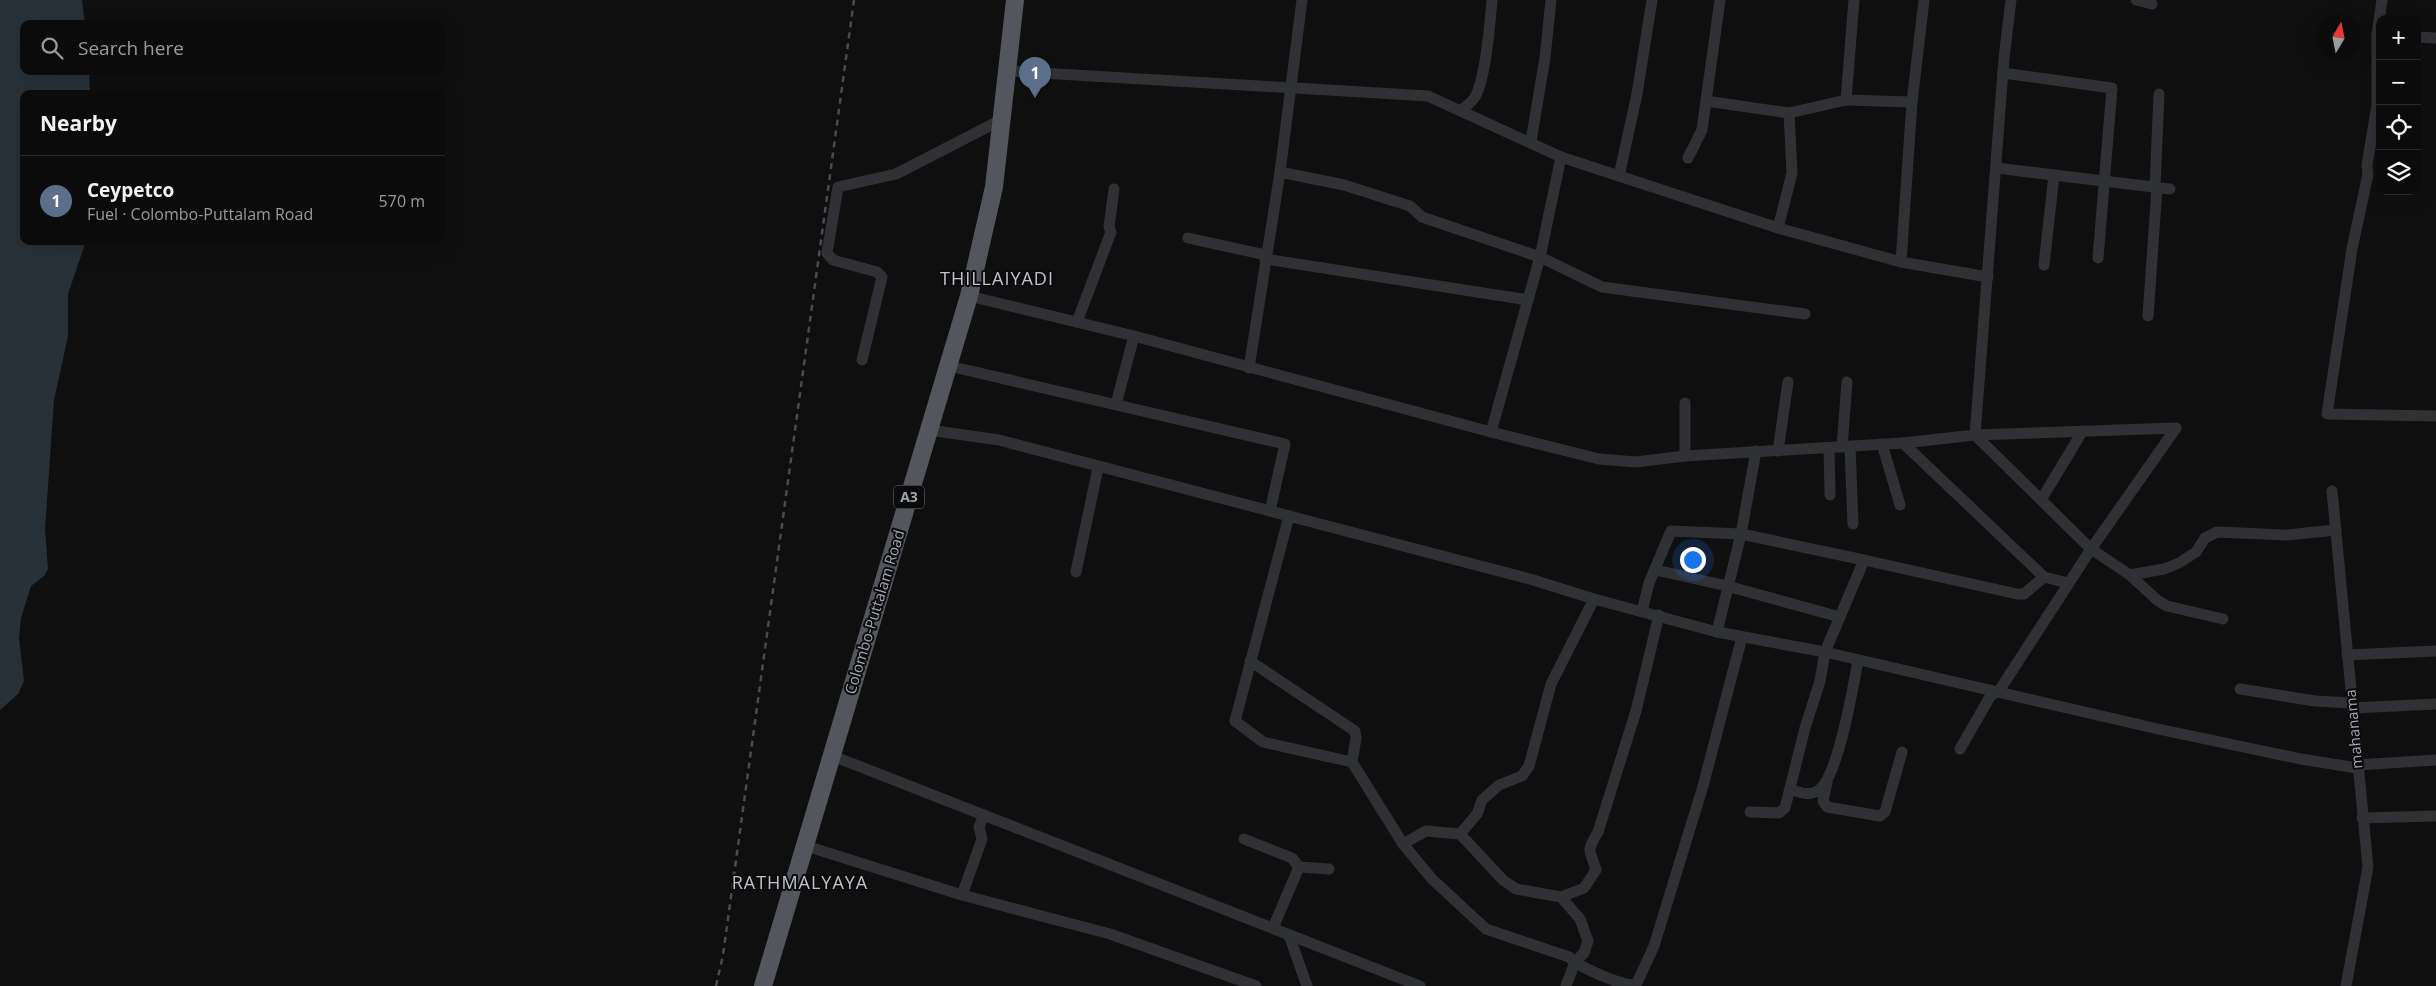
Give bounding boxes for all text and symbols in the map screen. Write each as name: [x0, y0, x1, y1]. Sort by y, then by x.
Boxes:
north arrow: [2316, 15, 2361, 60]
map controls: [2376, 15, 2421, 195]
button: +: [2376, 15, 2421, 60]
search box: [20, 20, 445, 75]
icon: search: [38, 34, 66, 62]
text: Search here: [78, 35, 184, 61]
pin: 1: [1019, 57, 1051, 98]
button: −: [2376, 60, 2421, 105]
button: locate: [2376, 105, 2421, 150]
text: Nearby: [40, 109, 117, 137]
button: layers: [2376, 150, 2421, 195]
text: Ceypetco: [87, 177, 174, 203]
text: 1: [51, 190, 61, 212]
text: 570 m: [379, 190, 425, 212]
text: Fuel · Colombo-Puttalam Road: [87, 203, 313, 225]
district label: THILLAIYADI: [940, 266, 1054, 290]
road number: A3: [894, 486, 924, 508]
street label: Colombo-Puttalam Road: [839, 527, 909, 696]
your location: [1680, 547, 1706, 573]
street label: mahanama: [2340, 689, 2366, 770]
district label: RATHMALYAYA: [732, 870, 868, 894]

